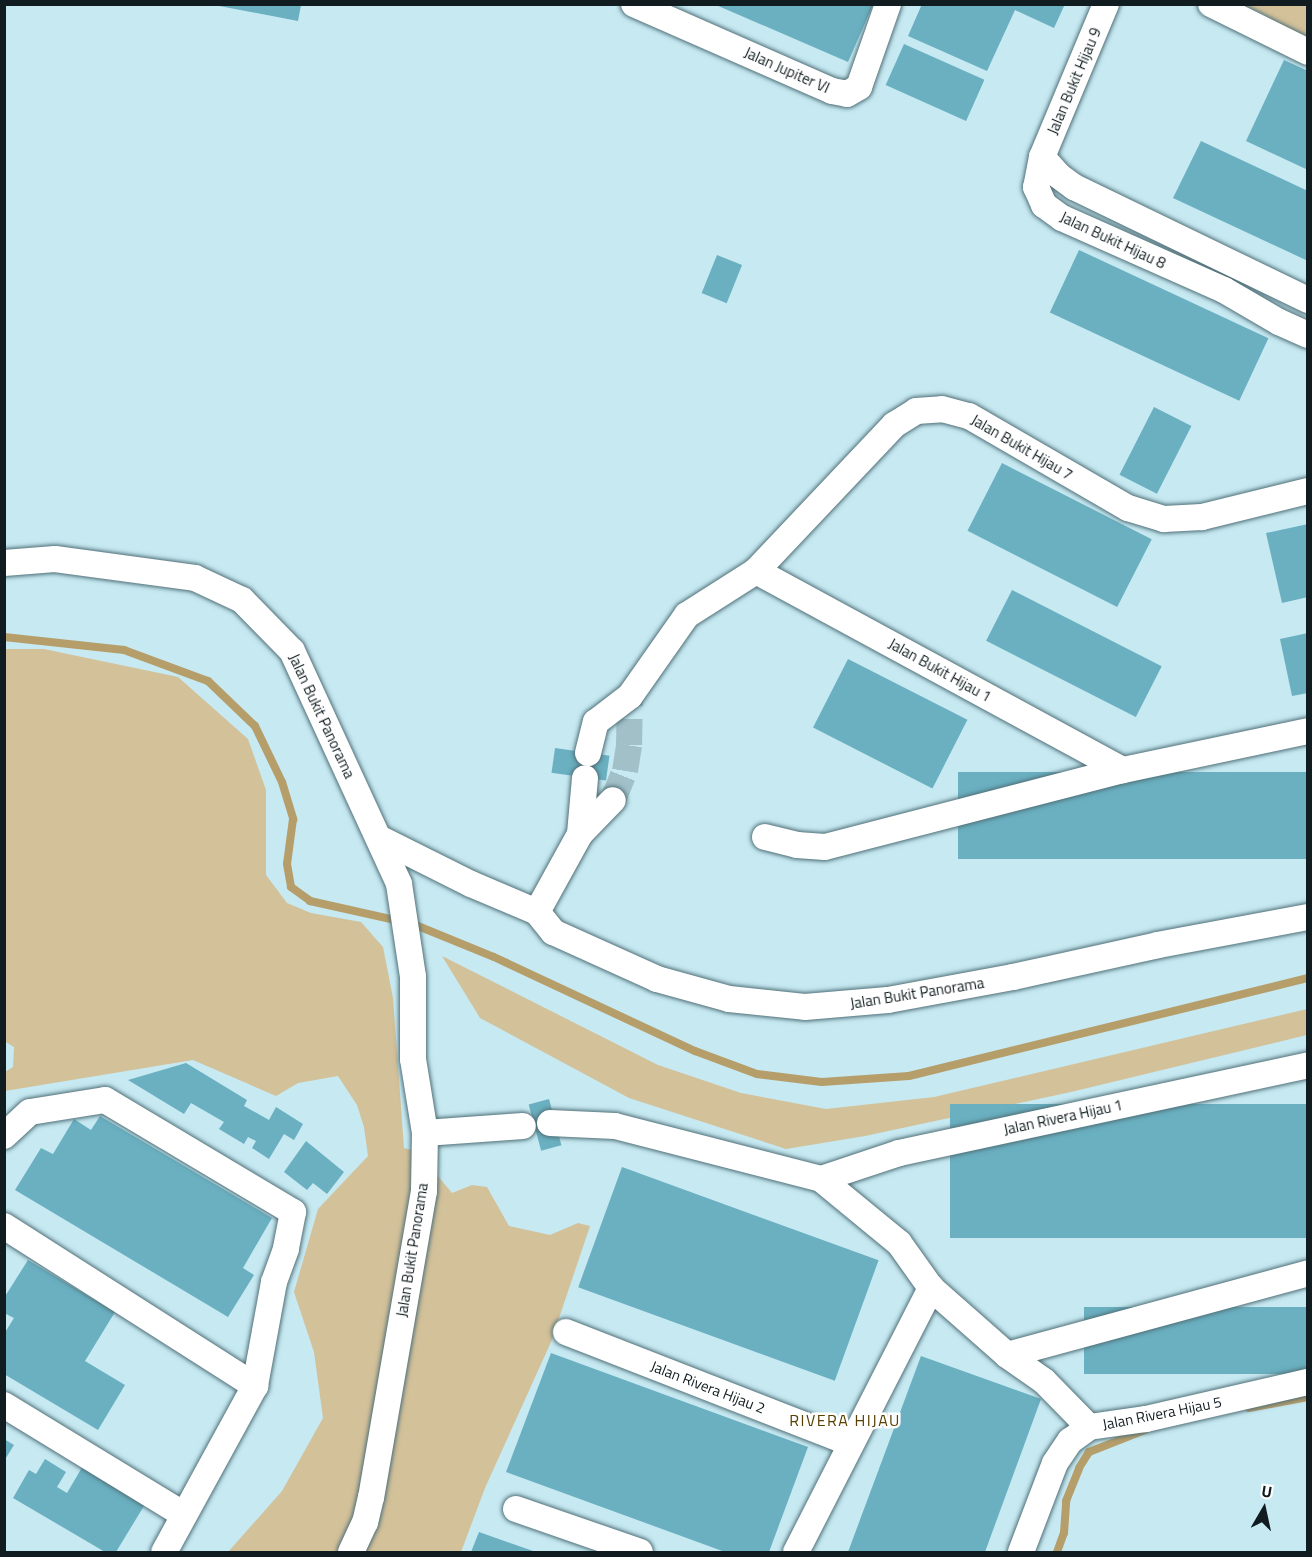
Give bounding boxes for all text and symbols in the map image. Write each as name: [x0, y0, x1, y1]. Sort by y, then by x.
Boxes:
street label: Jalan Bukit Hijau 9: [1043, 25, 1105, 137]
street label: Jalan Jupiter VI: [742, 43, 832, 97]
street label: Jalan Bukit Hijau 8: [1057, 208, 1169, 272]
street label: Jalan Bukit Hijau 7: [968, 411, 1076, 483]
street label: Jalan Bukit Hijau 1: [886, 634, 994, 706]
street label: Jalan Bukit Panorama: [285, 651, 359, 781]
street label: Jalan Bukit Panorama: [849, 974, 985, 1012]
street label: Jalan Rivera Hijau 1: [1002, 1096, 1124, 1138]
street label: Jalan Bukit Panorama: [393, 1182, 431, 1318]
street label: Jalan Rivera Hijau 2: [648, 1357, 768, 1417]
street label: Jalan Rivera Hijau 5: [1101, 1393, 1223, 1433]
district label: RIVERA HIJAU: [789, 1410, 901, 1430]
north arrow: [1234, 1479, 1294, 1539]
text: U: [1260, 1479, 1274, 1504]

